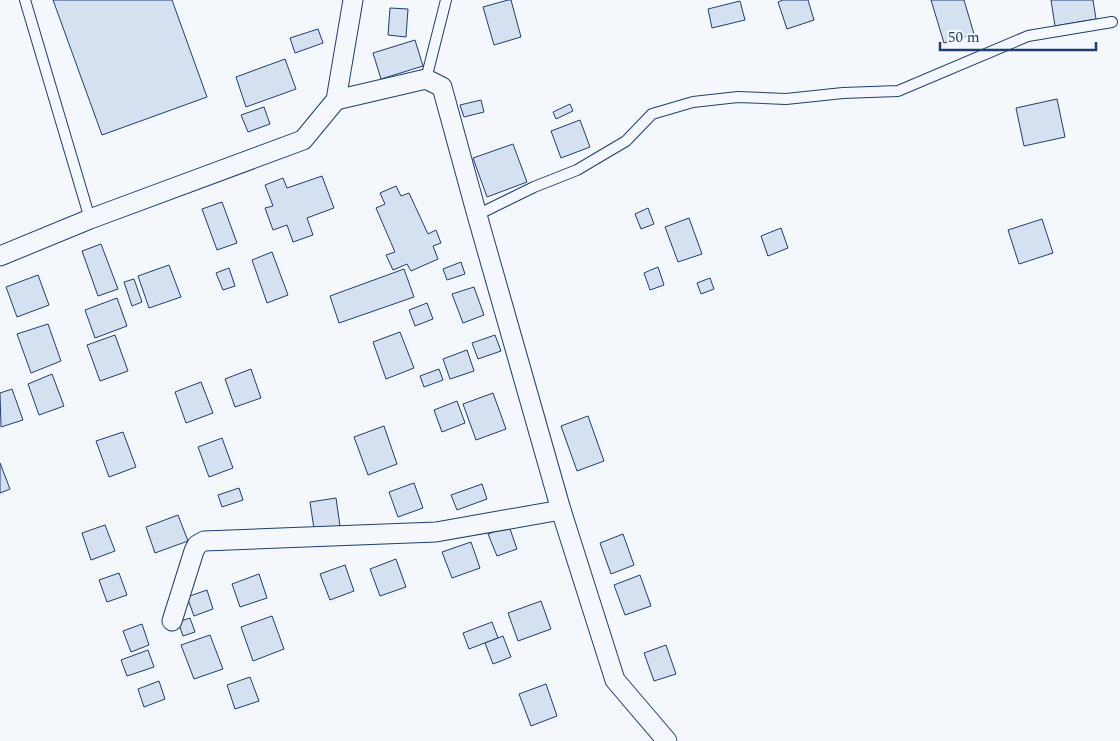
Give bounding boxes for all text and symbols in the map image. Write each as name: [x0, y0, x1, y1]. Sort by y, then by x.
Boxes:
scale bar: [940, 20, 1096, 52]
text: 50 m: [948, 26, 980, 49]

